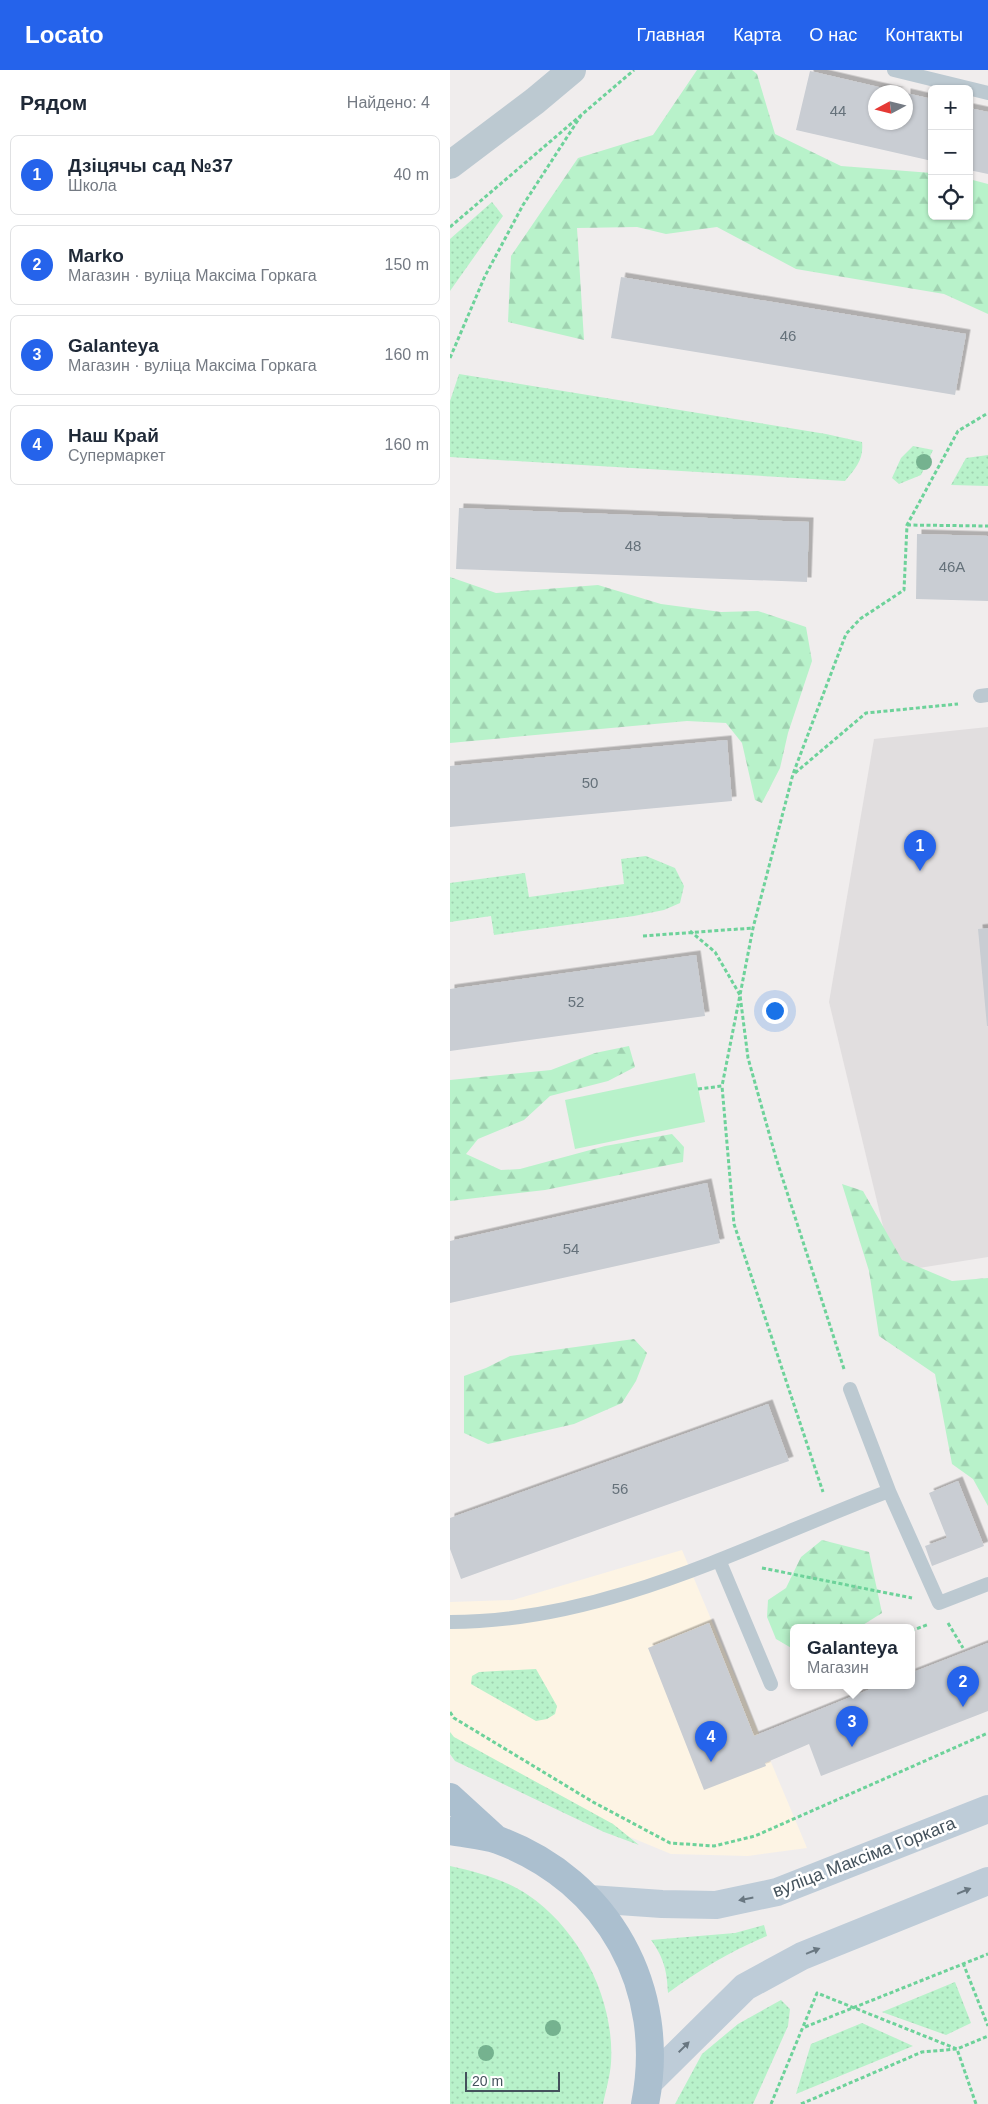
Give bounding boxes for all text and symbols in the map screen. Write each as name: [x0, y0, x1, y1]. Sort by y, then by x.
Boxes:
text: Locato: [25, 21, 104, 48]
text: Главная: [637, 25, 705, 45]
text: Карта: [733, 25, 781, 45]
text: О нас: [809, 25, 857, 45]
text: Контакты: [885, 25, 963, 45]
north arrow: [868, 85, 913, 130]
map controls: [928, 85, 973, 220]
button: +: [928, 85, 973, 130]
text: Рядом: [20, 91, 87, 114]
text: Найдено: 4: [347, 94, 430, 111]
house number: 44: [830, 102, 846, 119]
button: −: [928, 130, 973, 175]
text: Дзіцячы сад №37: [68, 155, 233, 176]
text: 1: [33, 166, 41, 183]
text: 40 m: [393, 166, 429, 183]
button: locate: [928, 175, 973, 220]
text: Школа: [68, 177, 117, 194]
text: Marko: [68, 245, 124, 266]
text: 2: [33, 256, 41, 273]
text: 150 m: [385, 256, 429, 273]
text: Магазин · вуліца Максіма Горкага: [68, 267, 317, 284]
house number: 46: [780, 327, 796, 344]
text: Galanteya: [68, 335, 159, 356]
text: 3: [33, 346, 41, 363]
text: 160 m: [385, 346, 429, 363]
text: Магазин · вуліца Максіма Горкага: [68, 357, 317, 374]
text: Наш Край: [68, 425, 159, 446]
text: 4: [33, 436, 41, 453]
text: 160 m: [385, 436, 429, 453]
text: Супермаркет: [68, 447, 166, 464]
house number: 48: [625, 537, 641, 554]
house number: 46А: [939, 558, 965, 575]
house number: 50: [582, 774, 598, 791]
pin: 1: [904, 830, 936, 871]
house number: 52: [568, 993, 584, 1010]
your location: [762, 998, 788, 1024]
house number: 54: [563, 1240, 579, 1257]
house number: 56: [612, 1480, 628, 1497]
popup: [790, 1624, 915, 1689]
text: Galanteya: [807, 1637, 898, 1658]
text: Магазин: [807, 1659, 869, 1676]
pin: 2: [947, 1666, 979, 1707]
pin: 3: [836, 1706, 868, 1747]
pin: 4: [695, 1721, 727, 1762]
street label: вуліца Максіма Горкага: [770, 1812, 959, 1901]
one-way arrow: [957, 1886, 971, 1894]
one-way arrow: [737, 1895, 753, 1903]
one-way arrow: [806, 1947, 821, 1954]
one-way arrow: [678, 2041, 690, 2053]
scale bar: [465, 2069, 560, 2092]
text: 20 m: [472, 2073, 503, 2089]

